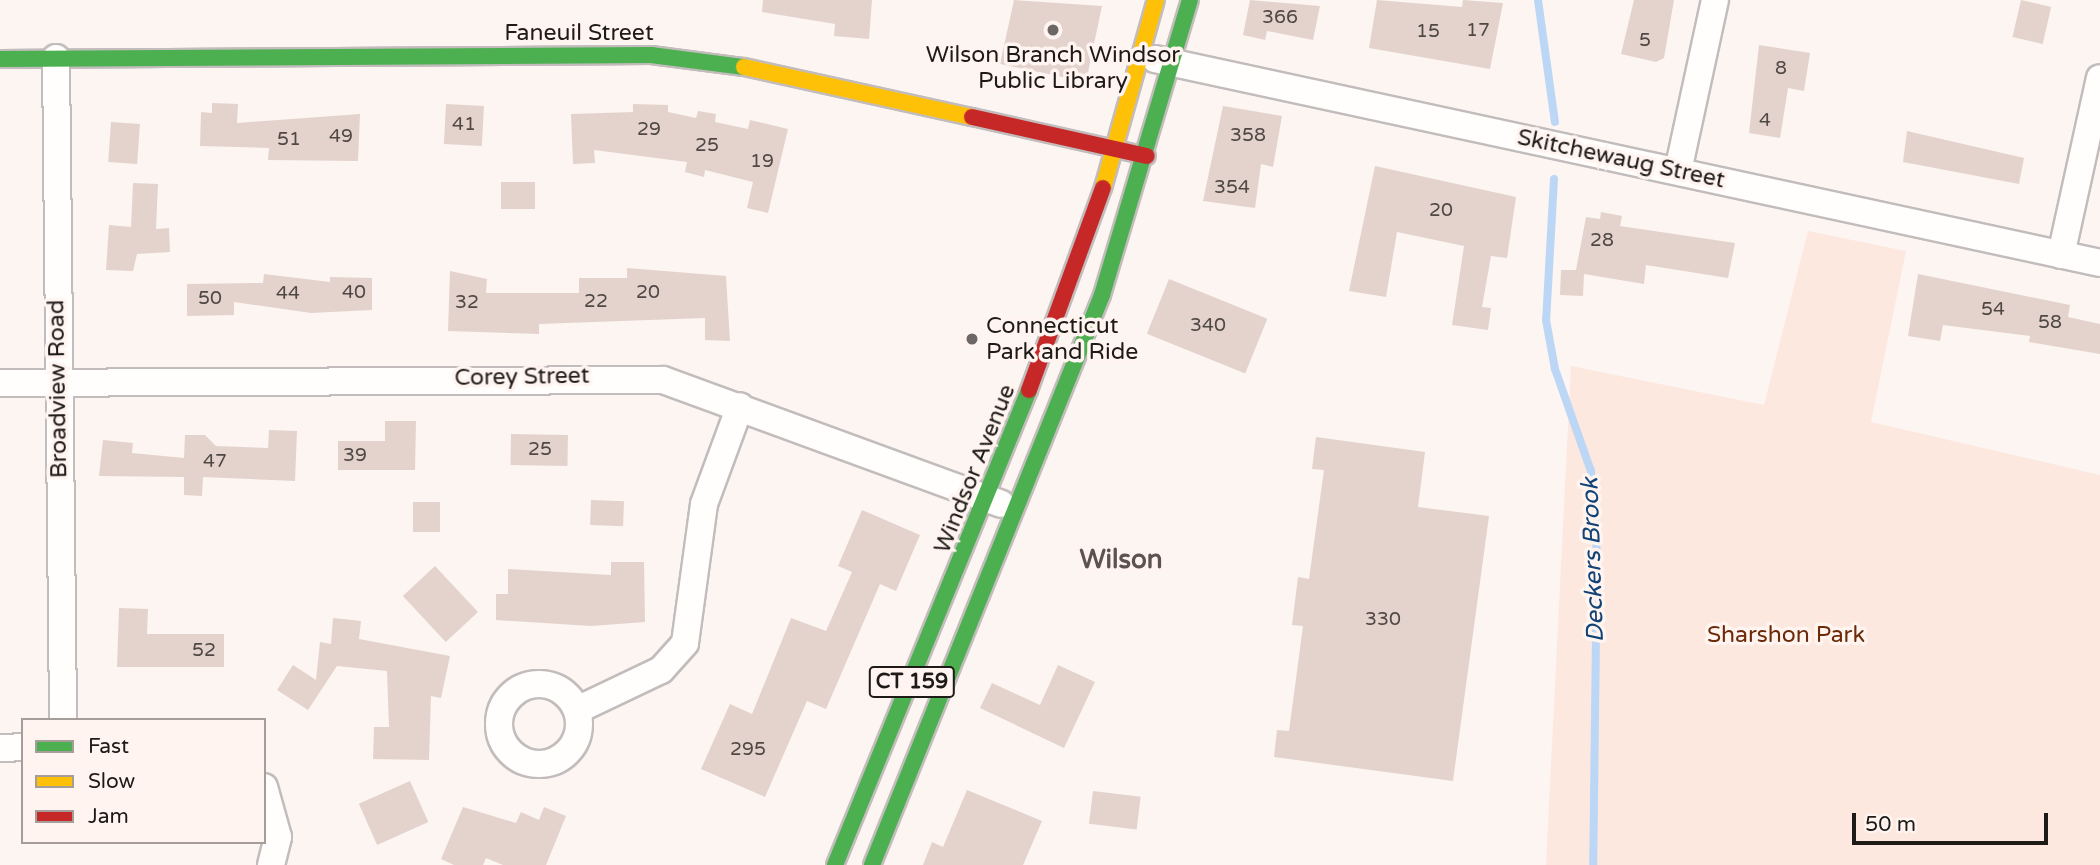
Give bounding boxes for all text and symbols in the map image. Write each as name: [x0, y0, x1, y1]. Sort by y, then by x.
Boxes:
house number: 366: [1262, 7, 1298, 29]
street label: Faneuil Street: [504, 19, 654, 47]
house number: 17: [1466, 20, 1490, 42]
house number: 15: [1416, 21, 1440, 43]
marker: Wilson Branch Windsor Public Library: [1045, 22, 1061, 38]
house number: 5: [1639, 30, 1651, 52]
place label: Wilson Branch Windsor Public Library: [926, 41, 1180, 95]
house number: 8: [1775, 58, 1787, 80]
house number: 4: [1759, 110, 1771, 132]
house number: 41: [452, 114, 476, 136]
house number: 29: [637, 119, 661, 141]
street label: Skitchewaug Street: [1515, 124, 1727, 194]
house number: 358: [1230, 125, 1266, 147]
house number: 49: [329, 126, 353, 148]
house number: 51: [277, 129, 301, 151]
house number: 25: [695, 135, 719, 157]
house number: 19: [750, 151, 774, 173]
house number: 354: [1214, 177, 1250, 199]
house number: 20: [1429, 200, 1453, 222]
house number: 28: [1590, 230, 1614, 252]
house number: 40: [342, 282, 366, 304]
house number: 20: [636, 282, 660, 304]
house number: 44: [276, 283, 300, 305]
house number: 50: [198, 288, 222, 310]
house number: 22: [584, 291, 608, 313]
house number: 32: [455, 292, 479, 314]
house number: 54: [1981, 299, 2005, 321]
street label: Broadview Road: [43, 300, 73, 478]
place label: Connecticut Park and Ride: [986, 312, 1138, 366]
house number: 58: [2038, 312, 2062, 334]
house number: 340: [1190, 315, 1226, 337]
marker: Connecticut Park and Ride: [964, 331, 980, 347]
street label: Corey Street: [454, 362, 590, 392]
street label: Windsor Avenue: [929, 381, 1021, 557]
house number: 25: [528, 439, 552, 461]
house number: 39: [343, 445, 367, 467]
house number: 47: [203, 451, 227, 473]
water label: Deckers Brook: [1576, 477, 1610, 643]
district label: Wilson: [1079, 544, 1163, 576]
house number: 330: [1365, 609, 1401, 631]
park label: Sharshon Park: [1707, 621, 1865, 649]
house number: 52: [192, 640, 216, 662]
road number: CT 159: [868, 664, 956, 700]
legend: [21, 718, 266, 844]
text: Fast: [88, 734, 129, 759]
house number: 295: [730, 739, 766, 761]
text: Slow: [88, 769, 135, 794]
scale bar: [1855, 798, 2051, 842]
text: Jam: [88, 804, 129, 829]
text: 50 m: [1865, 812, 1916, 837]

